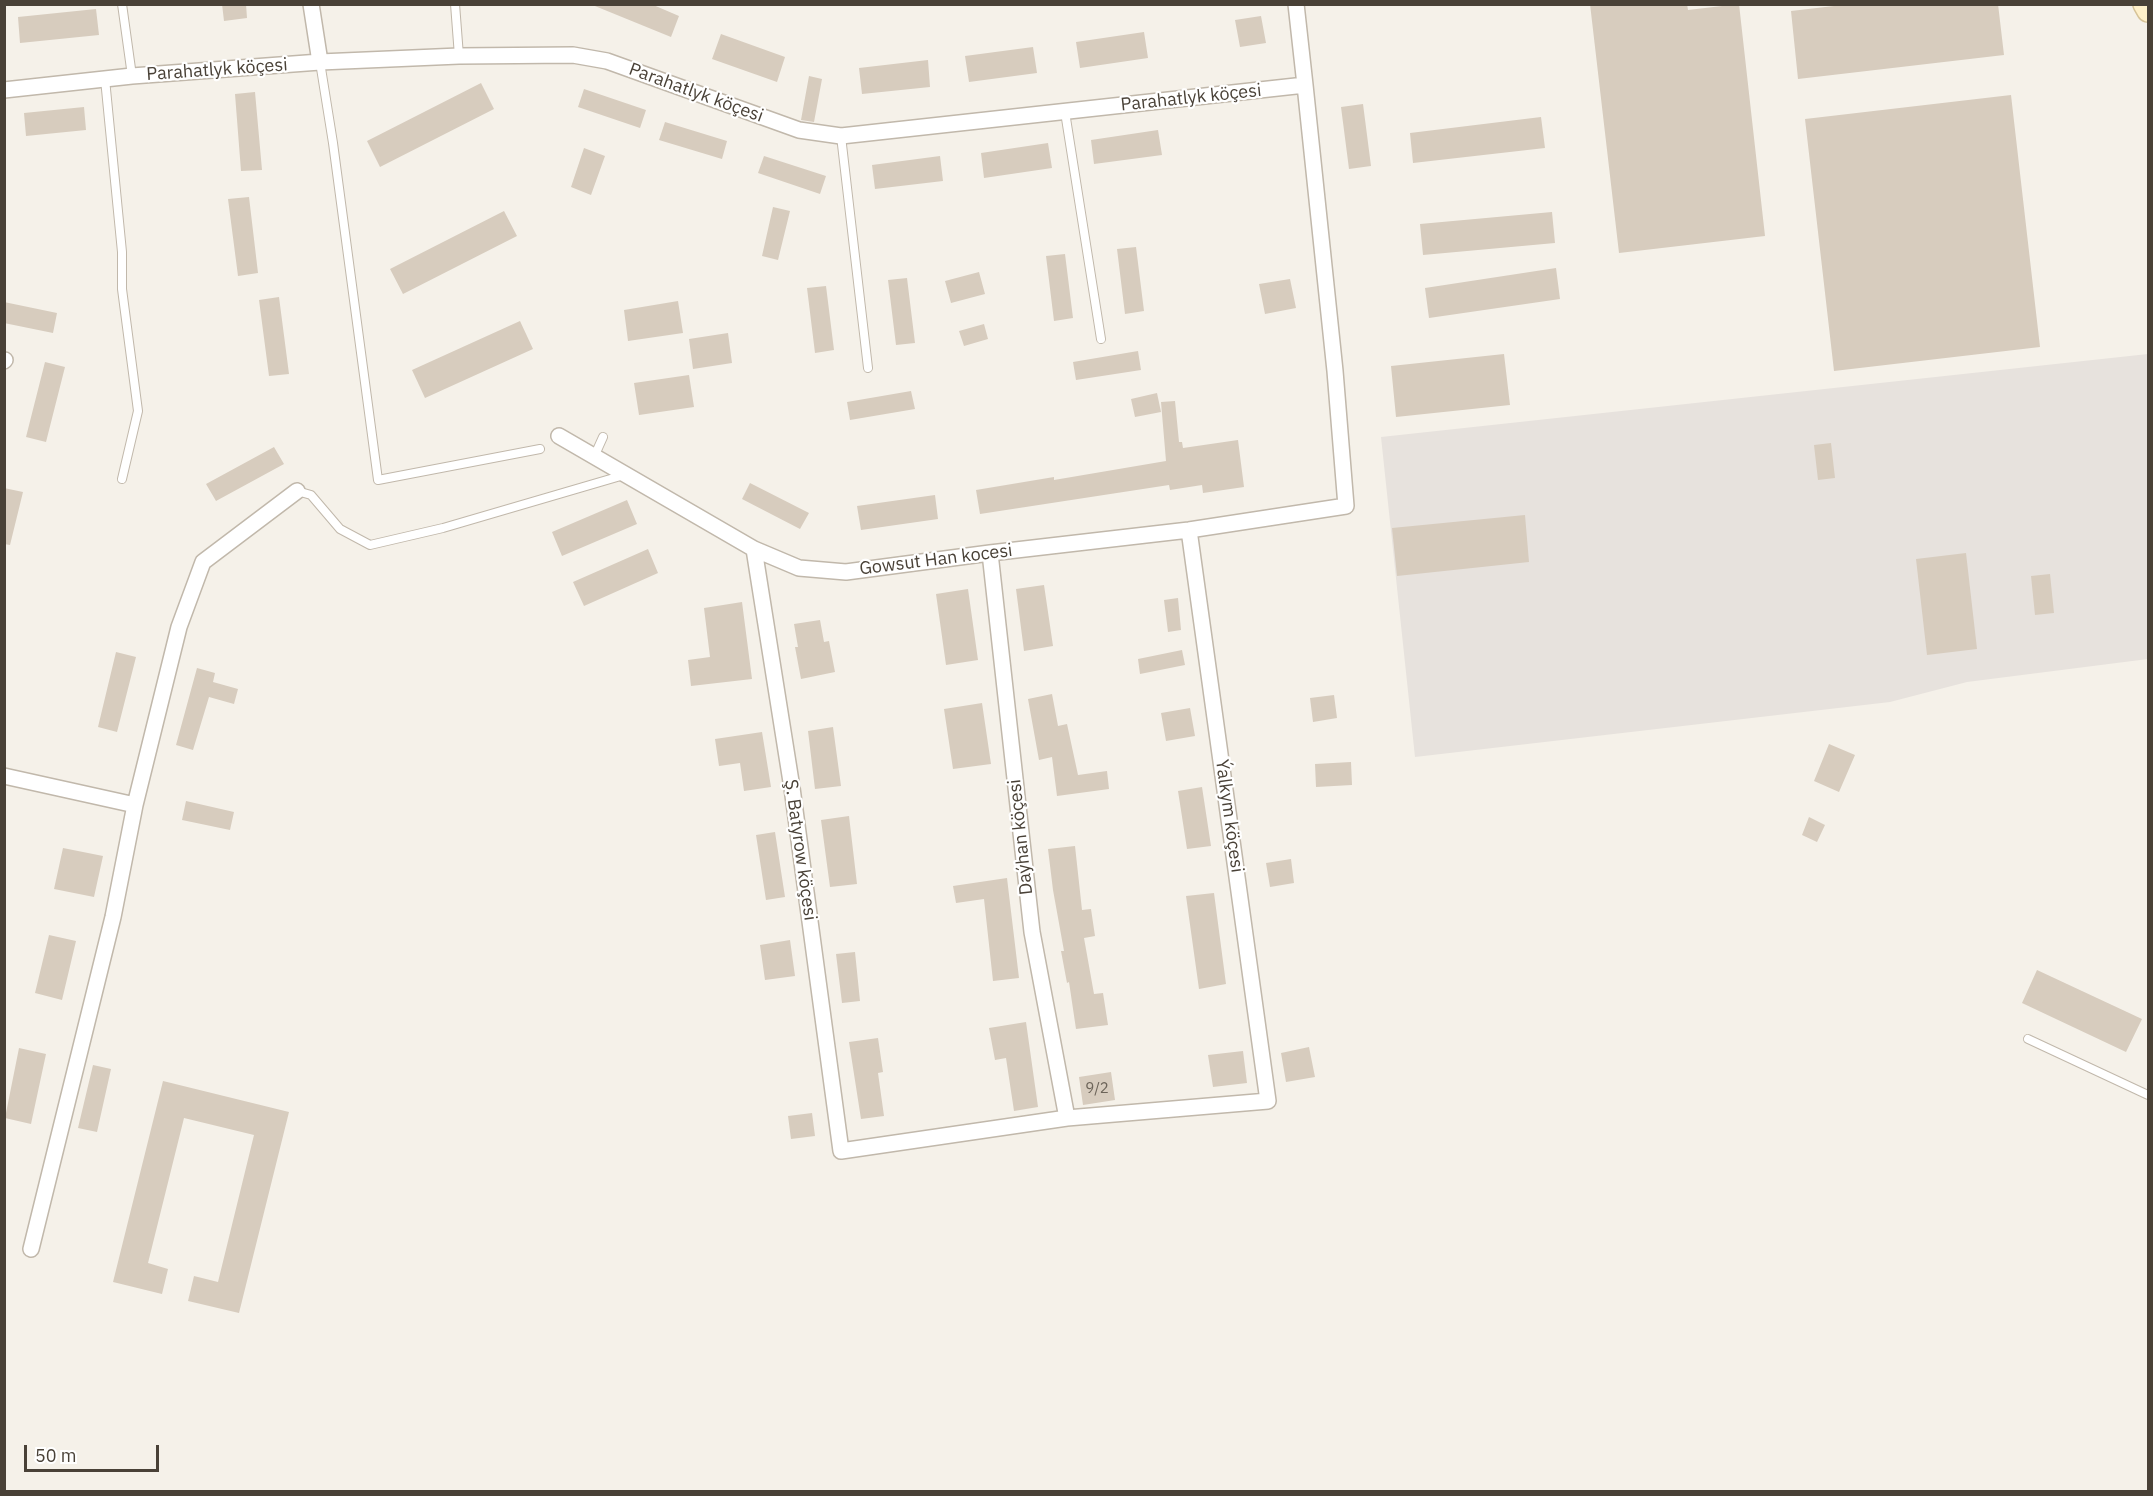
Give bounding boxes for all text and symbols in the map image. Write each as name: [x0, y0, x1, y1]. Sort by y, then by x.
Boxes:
street label: Parahatlyk köçesi: [146, 54, 288, 86]
street label: Parahatlyk köçesi: [626, 59, 766, 127]
street label: Parahatlyk köçesi: [1120, 80, 1262, 116]
street label: Gowsut Han kocesi: [858, 540, 1014, 580]
street label: Ýalkym köçesi: [1210, 758, 1248, 874]
street label: Ş. Batyrow köçesi: [779, 778, 821, 922]
street label: Daýhan köçesi: [1004, 778, 1038, 896]
house number: 9/2: [1085, 1080, 1109, 1098]
scale bar: [27, 1433, 162, 1471]
text: 50 m: [35, 1444, 77, 1467]

